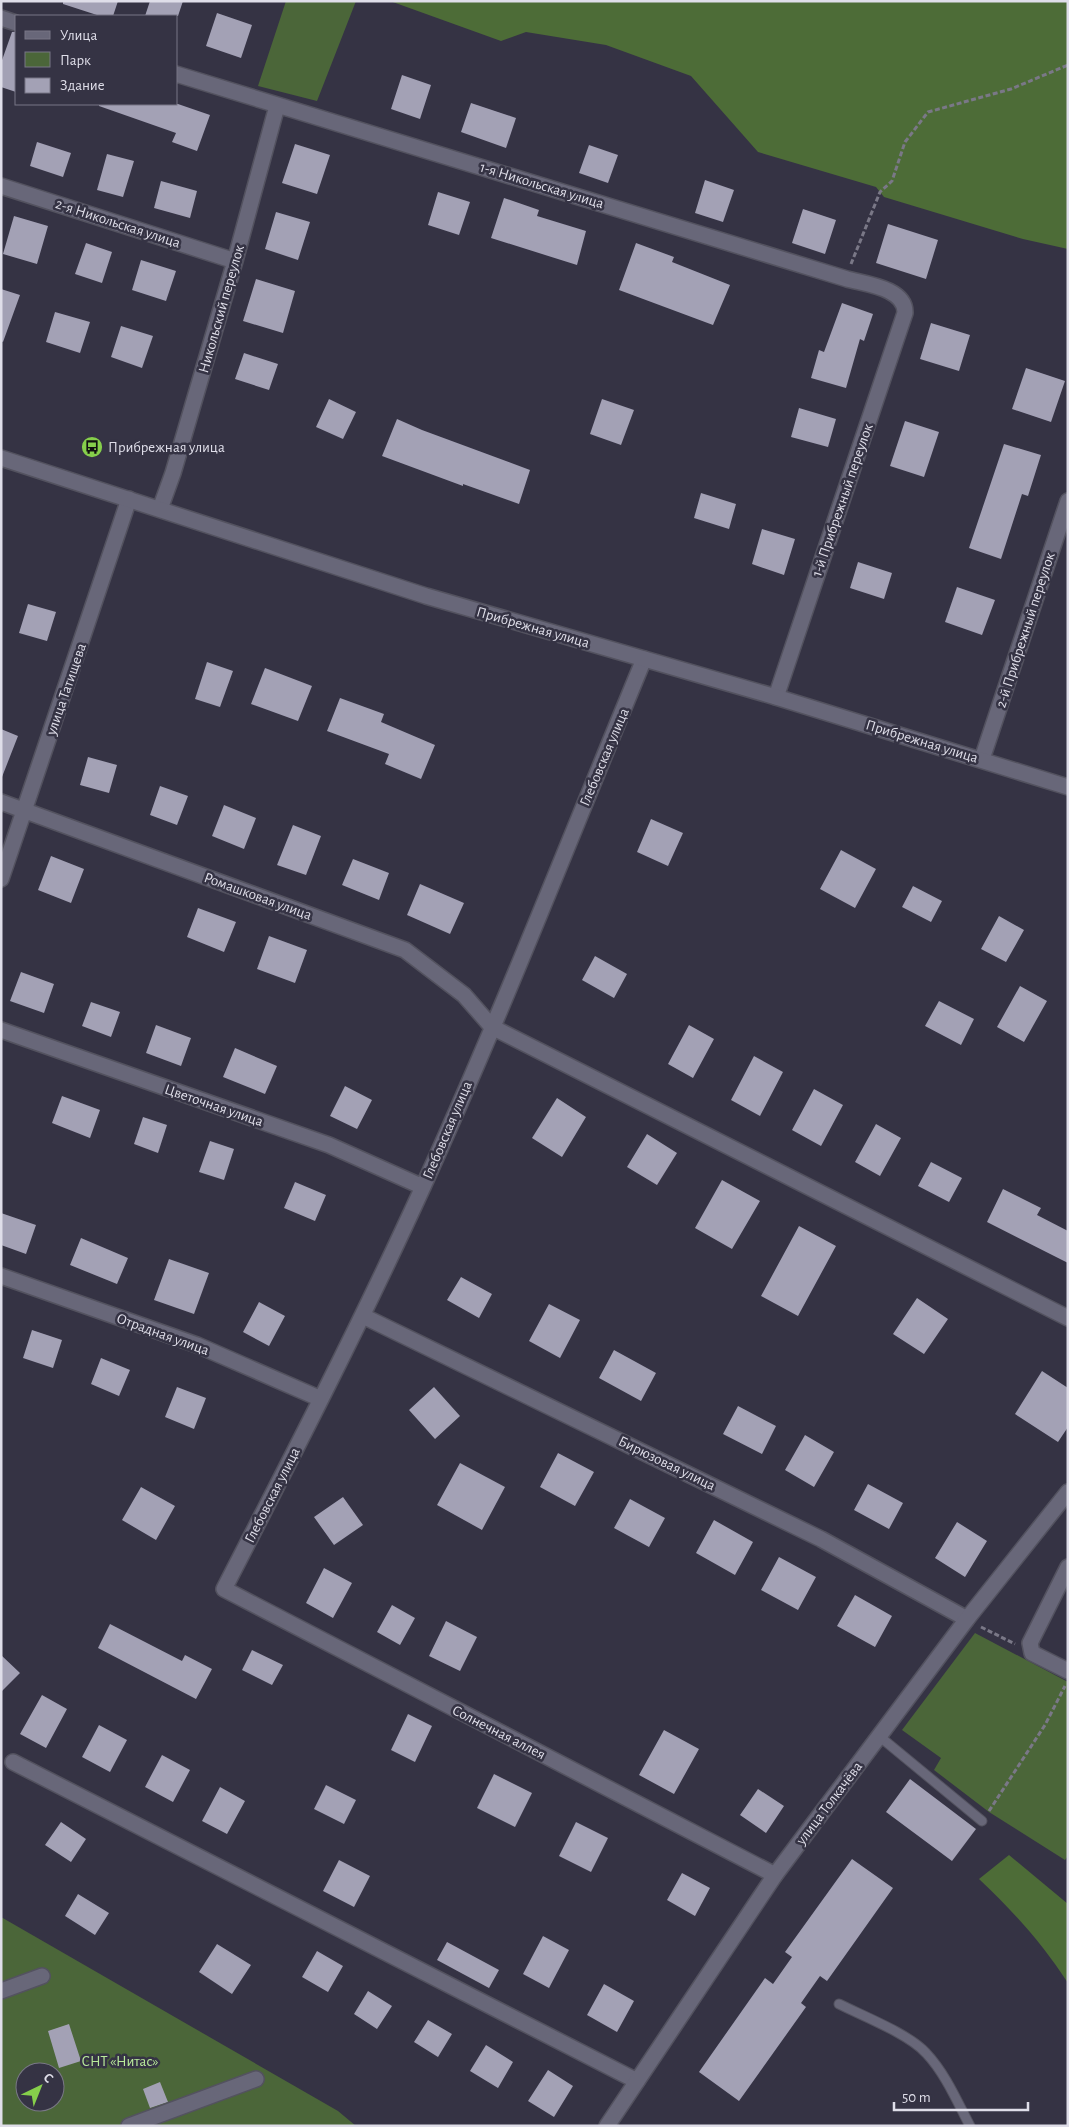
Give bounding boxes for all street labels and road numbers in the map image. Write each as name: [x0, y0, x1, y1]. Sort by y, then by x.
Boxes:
street label: 1-я Никольская улица: [478, 159, 606, 212]
street label: 2-я Никольская улица: [54, 196, 182, 251]
street label: Никольский переулок: [196, 243, 247, 375]
street label: 1-й Прибрежный переулок: [809, 422, 876, 579]
street label: 2-й Прибрежный переулок: [993, 550, 1058, 710]
street label: Прибрежная улица: [475, 604, 591, 651]
street label: улица Татищева: [43, 641, 89, 738]
street label: Глебовская улица: [577, 706, 632, 808]
street label: Прибрежная улица: [864, 717, 980, 766]
street label: Ромашковая улица: [202, 870, 314, 923]
street label: Глебовская улица: [420, 1079, 475, 1181]
street label: Цветочная улица: [163, 1082, 265, 1129]
street label: Отрадная улица: [115, 1311, 211, 1358]
street label: Бирюзовая улица: [616, 1434, 718, 1493]
street label: Глебовская улица: [242, 1445, 303, 1545]
street label: Солнечная аллея: [450, 1702, 548, 1762]
street label: улица Толкачёва: [793, 1759, 865, 1848]

